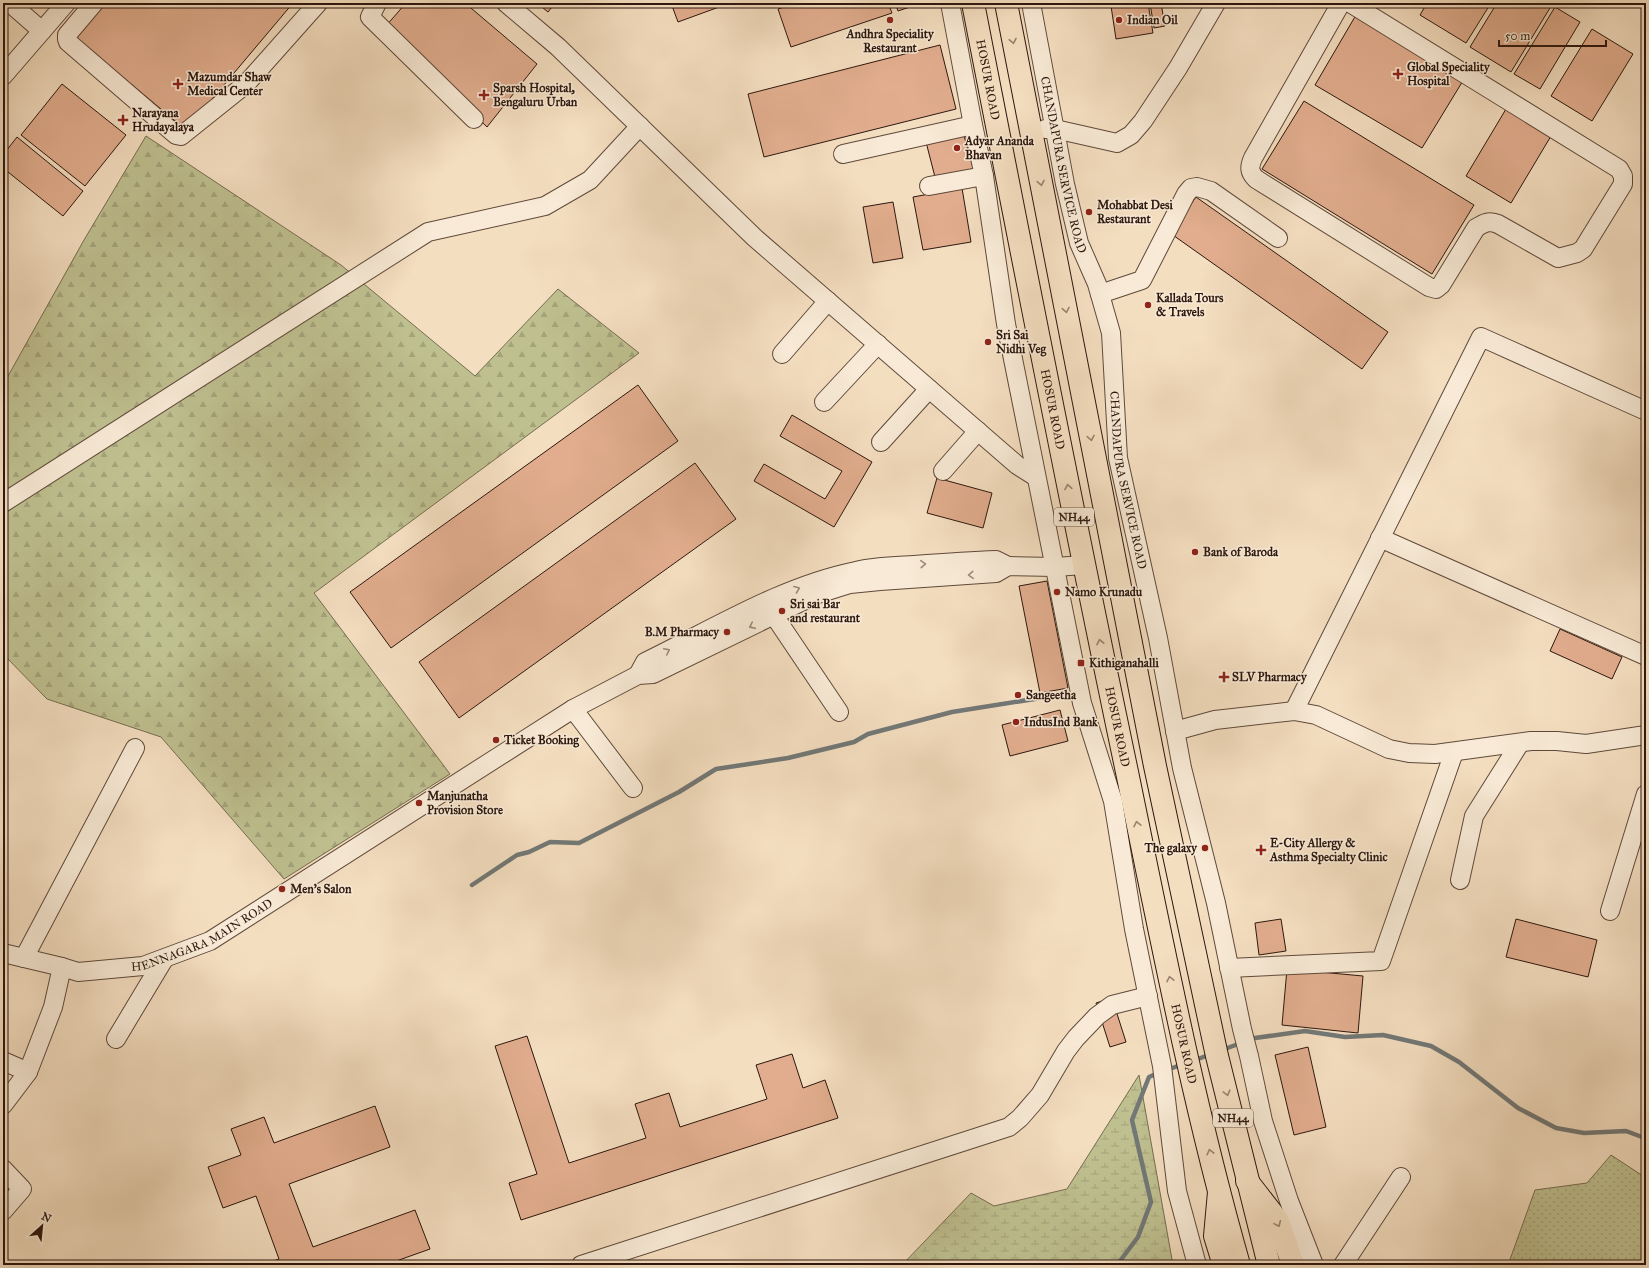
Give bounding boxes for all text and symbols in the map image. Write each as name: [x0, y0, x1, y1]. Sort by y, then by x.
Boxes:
place label: Indian Oil: [1127, 13, 1179, 27]
marker: Andhra Speciality Restaurant: [885, 15, 895, 25]
marker: Indian Oil: [1114, 15, 1124, 25]
scale bar: [1499, 22, 1606, 48]
place label: Andhra Speciality Restaurant: [845, 27, 935, 55]
text: 50 m: [1505, 29, 1530, 43]
street label: HOSUR ROAD: [973, 38, 1003, 121]
one-way arrow: [1009, 38, 1017, 44]
place label: Global Speciality Hospital: [1407, 60, 1491, 89]
marker: Global Speciality Hospital: [1392, 68, 1404, 80]
place label: Mazumdar Shaw Medical Center: [187, 70, 272, 98]
street label: CHANDAPURA SERVICE ROAD: [1038, 75, 1090, 255]
marker: Mazumdar Shaw Medical Center: [172, 78, 184, 90]
place label: Sparsh Hospital, Bengaluru Urban: [493, 81, 578, 110]
marker: Sparsh Hospital, Bengaluru Urban: [478, 89, 490, 101]
place label: Narayana Hrudayalaya: [132, 106, 195, 135]
marker: Narayana Hrudayalaya: [117, 114, 129, 126]
place label: Adyar Ananda Bhavan: [964, 134, 1035, 162]
marker: Adyar Ananda Bhavan: [952, 143, 962, 153]
one-way arrow: [1036, 180, 1045, 186]
place label: Mohabbat Desi Restaurant: [1097, 198, 1173, 226]
marker: Mohabbat Desi Restaurant: [1084, 207, 1094, 217]
place label: Kallada Tours & Travels: [1156, 291, 1224, 319]
marker: Kallada Tours & Travels: [1143, 300, 1153, 310]
one-way arrow: [1061, 307, 1069, 313]
place label: Sri Sai Nidhi Veg: [996, 328, 1046, 357]
marker: Sri Sai Nidhi Veg: [983, 337, 993, 347]
street label: HOSUR ROAD: [1038, 368, 1068, 451]
street label: CHANDAPURA SERVICE ROAD: [1107, 391, 1149, 570]
one-way arrow: [1086, 435, 1094, 441]
one-way arrow: [1065, 484, 1073, 490]
road number: NH44: [1054, 508, 1094, 526]
place label: Bank of Baroda: [1203, 545, 1279, 559]
marker: Bank of Baroda: [1190, 547, 1200, 557]
one-way arrow: [920, 560, 926, 568]
one-way arrow: [968, 570, 974, 579]
place label: Namo Krunadu: [1065, 585, 1143, 599]
one-way arrow: [793, 586, 800, 594]
marker: Namo Krunadu: [1052, 587, 1062, 597]
place label: Sri sai Bar and restaurant: [790, 597, 861, 625]
marker: Sri sai Bar and restaurant: [777, 606, 787, 616]
one-way arrow: [748, 621, 756, 628]
place label: B.M Pharmacy: [645, 625, 720, 640]
marker: B.M Pharmacy: [722, 627, 732, 637]
one-way arrow: [1096, 639, 1104, 645]
one-way arrow: [662, 649, 670, 656]
place label: Kithiganahalli: [1089, 656, 1159, 671]
marker: Kithiganahalli: [1076, 658, 1086, 668]
place label: SLV Pharmacy: [1232, 670, 1308, 685]
marker: SLV Pharmacy: [1219, 672, 1229, 682]
street label: HOSUR ROAD: [1102, 685, 1133, 768]
place label: Sangeetha: [1026, 688, 1077, 703]
marker: Sangeetha: [1013, 690, 1023, 700]
place label: IndusInd Bank: [1024, 715, 1098, 729]
marker: IndusInd Bank: [1011, 717, 1021, 727]
place label: Ticket Booking: [503, 733, 579, 748]
marker: Ticket Booking: [491, 735, 501, 745]
place label: Manjunatha Provision Store: [427, 789, 503, 817]
marker: Manjunatha Provision Store: [414, 798, 424, 808]
one-way arrow: [1134, 821, 1142, 827]
place label: E-City Allergy & Asthma Specialty Clinic: [1269, 836, 1388, 865]
place label: The galaxy: [1144, 841, 1198, 856]
marker: The galaxy: [1200, 843, 1210, 853]
marker: E-City Allergy & Asthma Specialty Clinic: [1255, 844, 1267, 856]
place label: Men's Salon: [290, 882, 352, 896]
marker: Men's Salon: [277, 884, 287, 894]
street label: HENNAGARA MAIN ROAD: [131, 896, 275, 974]
one-way arrow: [1166, 976, 1174, 982]
street label: HOSUR ROAD: [1168, 1003, 1200, 1085]
one-way arrow: [1222, 1089, 1231, 1096]
road number: NH44: [1213, 1109, 1253, 1127]
one-way arrow: [1206, 1149, 1214, 1156]
north arrow: [22, 1206, 62, 1246]
text: N: [39, 1210, 54, 1226]
one-way arrow: [1274, 1220, 1282, 1227]

